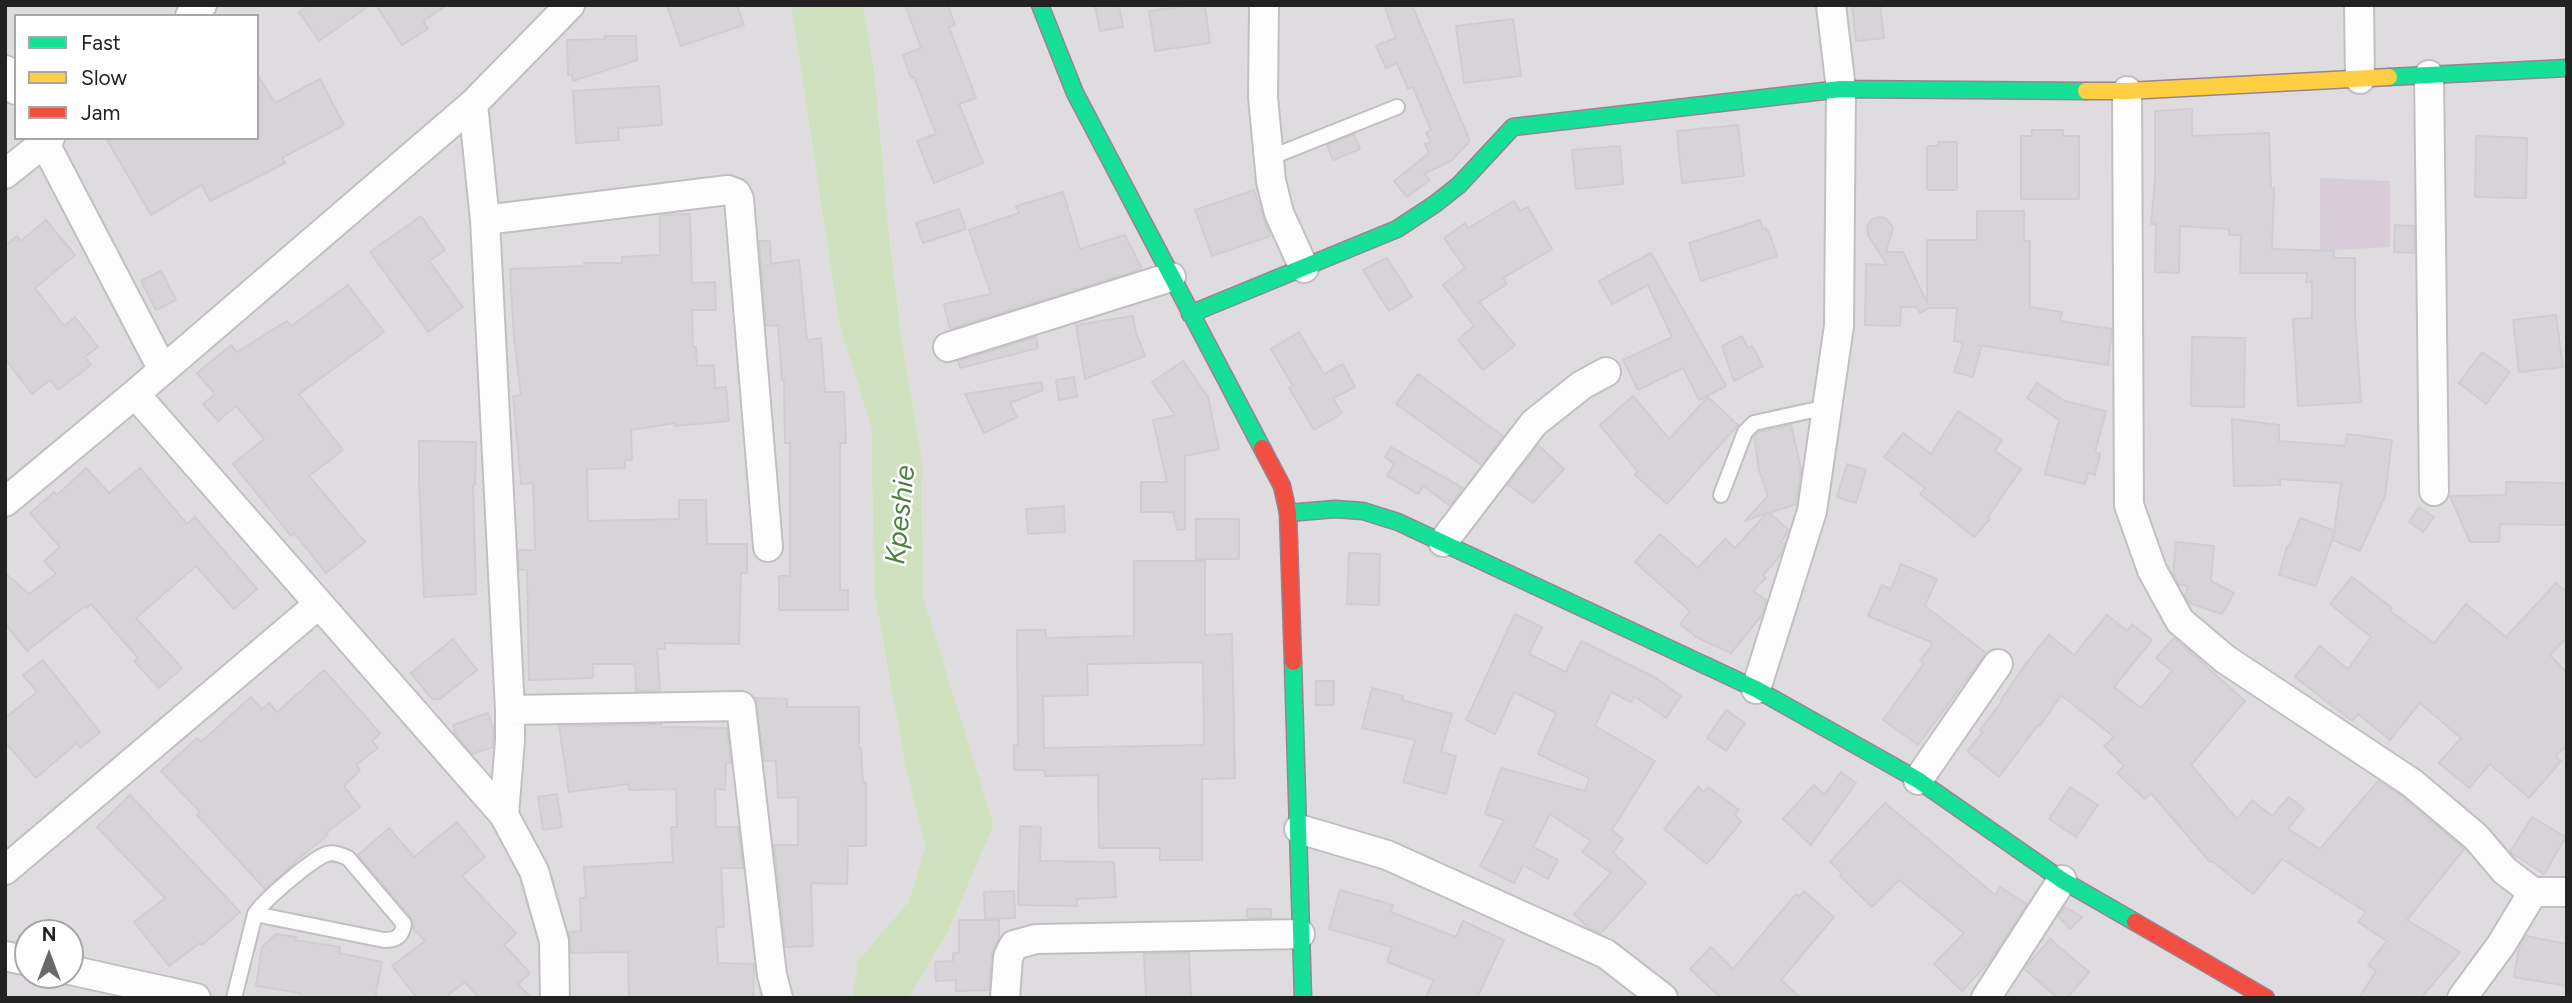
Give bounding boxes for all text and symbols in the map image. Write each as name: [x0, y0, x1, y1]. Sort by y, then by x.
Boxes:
legend: [14, 14, 259, 140]
text: Fast: [81, 30, 121, 55]
text: Slow: [81, 65, 127, 90]
text: Jam: [81, 100, 120, 125]
water label: Kpeshie: [879, 464, 923, 566]
north arrow: [14, 919, 84, 989]
text: N: [42, 923, 56, 946]

